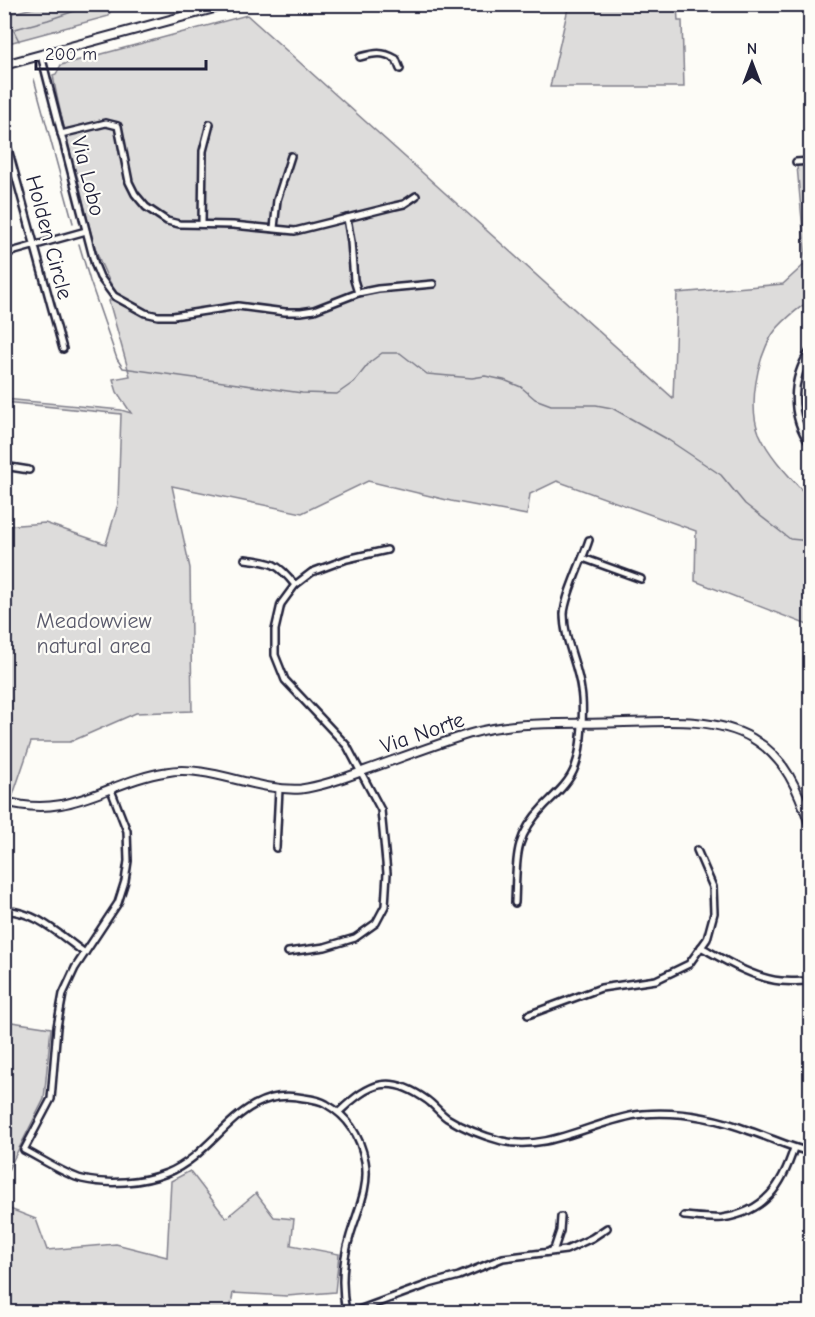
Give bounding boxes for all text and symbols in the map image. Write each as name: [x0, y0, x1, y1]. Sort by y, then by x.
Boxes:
scale bar: [36, 33, 206, 71]
north arrow: [722, 33, 782, 93]
text: N: [747, 40, 757, 58]
text: 200 m: [45, 44, 97, 65]
street label: Via Lobo: [66, 134, 110, 219]
street label: Holden Circle: [20, 172, 78, 302]
park label: Meadowview natural area: [36, 608, 152, 659]
street label: Via Norte: [377, 706, 468, 759]

